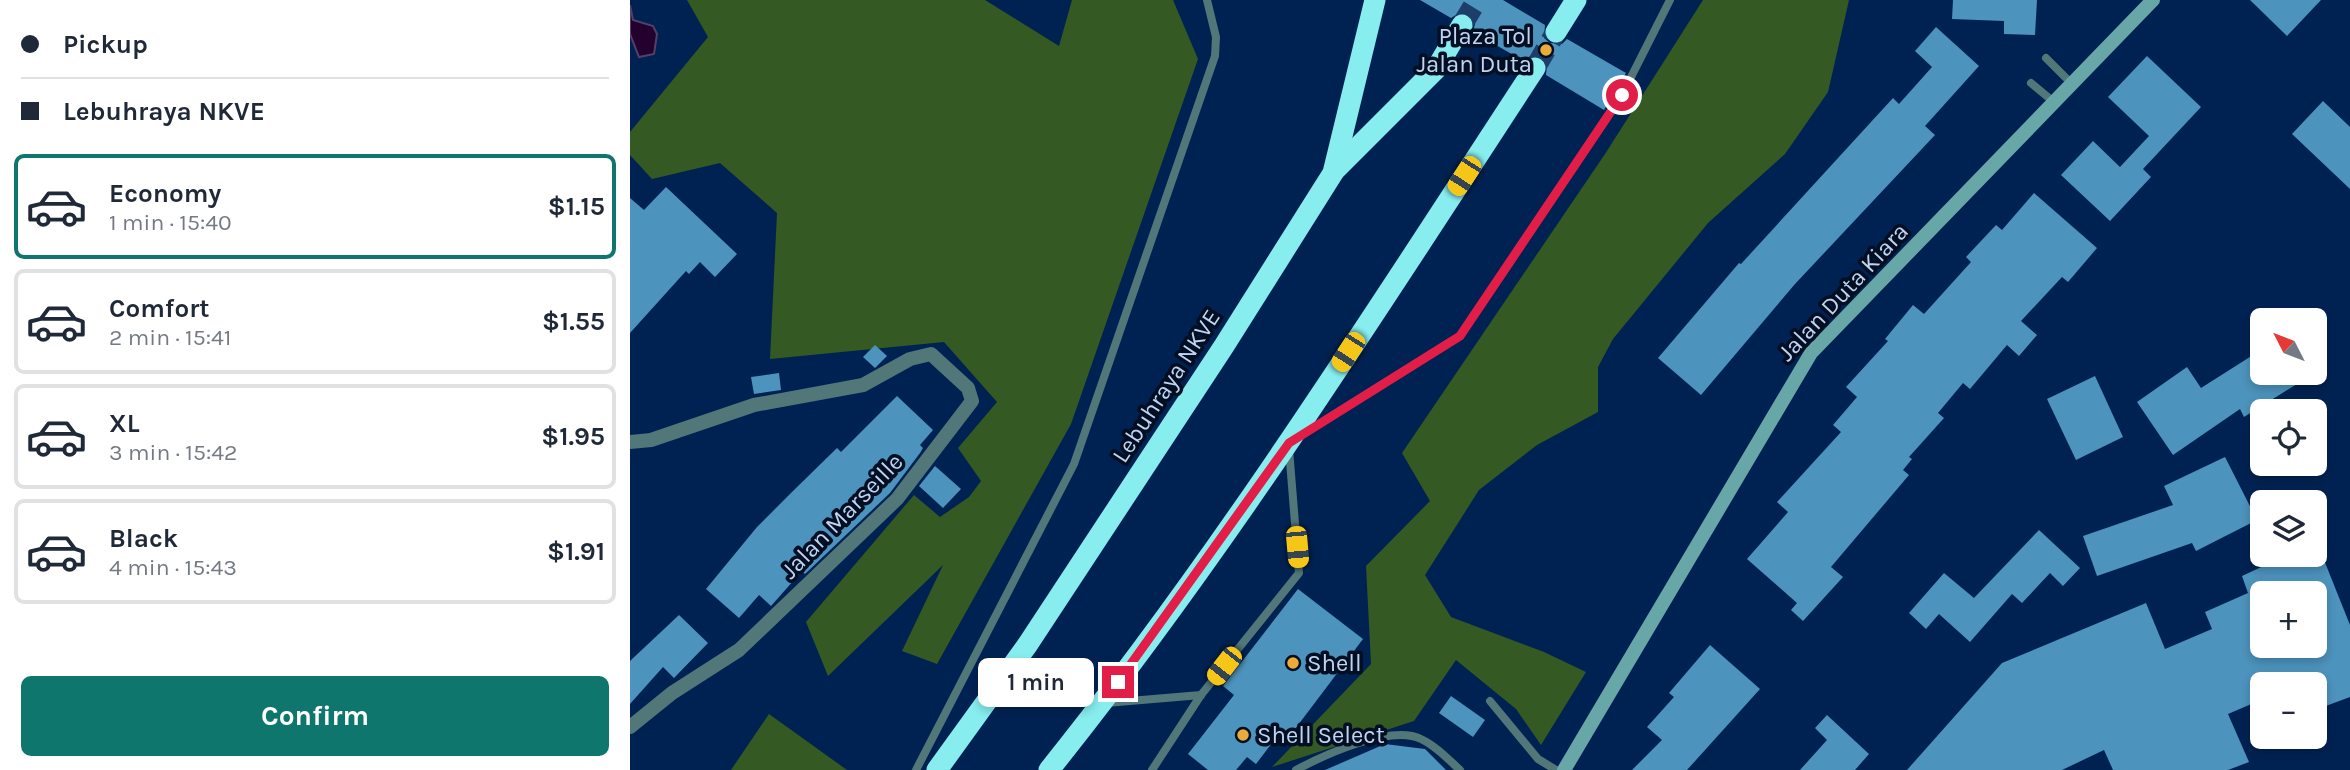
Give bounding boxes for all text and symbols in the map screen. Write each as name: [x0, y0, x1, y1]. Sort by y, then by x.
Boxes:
place label: Plaza Tol Jalan Duta: [1416, 22, 1532, 78]
text: Pickup: [63, 29, 148, 60]
marker: Plaza Tol Jalan Duta: [1538, 42, 1554, 58]
route start: [1606, 79, 1638, 111]
text: Lebuhraya NKVE: [63, 96, 265, 127]
car: [1444, 153, 1485, 199]
icon: car: [25, 175, 88, 238]
text: Economy: [109, 178, 221, 209]
text: $1.15: [548, 191, 605, 222]
text: 1 min · 15:40: [109, 209, 232, 236]
street label: Jalan Duta Kiara: [1772, 217, 1914, 367]
icon: car: [25, 290, 88, 353]
text: Comfort: [109, 293, 210, 324]
street label: Lebuhraya NKVE: [1106, 304, 1226, 468]
text: $1.55: [542, 306, 605, 337]
north arrow: [2250, 308, 2328, 385]
map controls: [2250, 308, 2327, 749]
text: 2 min · 15:41: [109, 324, 231, 351]
car: [1328, 329, 1369, 375]
button: locate: [2250, 399, 2327, 476]
icon: car: [25, 405, 88, 468]
text: XL: [109, 408, 140, 439]
text: $1.95: [541, 421, 605, 452]
text: 3 min · 15:42: [109, 439, 237, 466]
street label: Jalan Marseille: [775, 448, 909, 584]
button: layers: [2250, 490, 2327, 567]
icon: car: [25, 520, 88, 583]
text: Black: [109, 523, 178, 554]
car: [1285, 525, 1310, 569]
text: $1.91: [547, 536, 605, 567]
text: 4 min · 15:43: [109, 554, 237, 581]
button: +: [2250, 581, 2327, 658]
car: [1203, 643, 1246, 689]
place label: Shell: [1307, 649, 1362, 677]
marker: Shell: [1285, 655, 1301, 671]
callout: 1 min: [978, 658, 1093, 706]
route end: [1102, 666, 1134, 698]
text: 1 min: [1007, 669, 1065, 696]
button: −: [2250, 672, 2327, 749]
button: Confirm: [21, 676, 609, 756]
place label: Shell Select: [1257, 721, 1385, 749]
marker: Shell Select: [1235, 727, 1251, 743]

